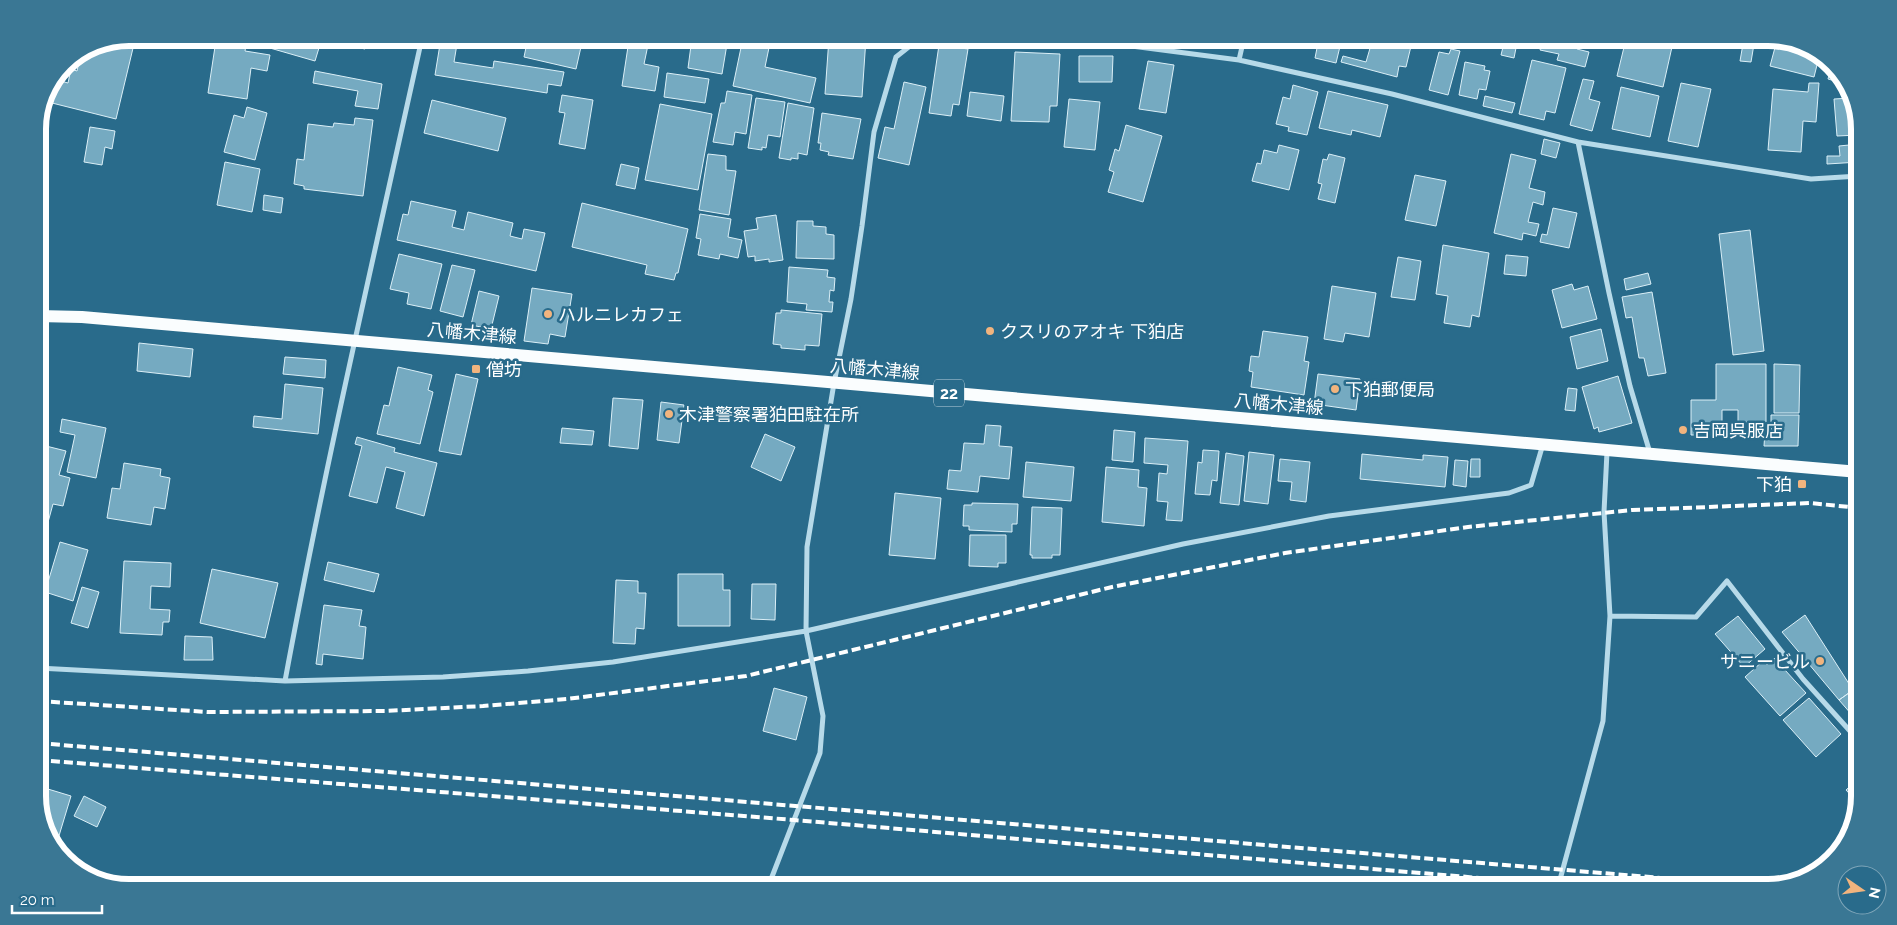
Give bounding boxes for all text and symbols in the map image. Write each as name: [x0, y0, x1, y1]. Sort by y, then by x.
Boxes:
place label: ハルニレカフェ: [558, 304, 684, 325]
marker: ハルニレカフェ: [542, 308, 554, 320]
street label: 八幡木津線: [426, 319, 518, 347]
place label: クスリのアオキ 下狛店: [1000, 321, 1184, 342]
marker: クスリのアオキ 下狛店: [984, 325, 996, 337]
street label: 八幡木津線: [829, 355, 921, 383]
place label: 僧坊: [486, 359, 522, 380]
marker: 僧坊: [470, 363, 482, 375]
road number: 22: [934, 379, 964, 406]
place label: 下狛郵便局: [1345, 379, 1435, 400]
marker: 下狛郵便局: [1329, 383, 1341, 395]
street label: 八幡木津線: [1233, 390, 1325, 418]
place label: 木津警察署狛田駐在所: [679, 404, 859, 425]
marker: 木津警察署狛田駐在所: [663, 408, 675, 420]
place label: 吉岡呉服店: [1693, 420, 1783, 441]
marker: 吉岡呉服店: [1677, 424, 1689, 436]
place label: 下狛: [1756, 474, 1792, 495]
marker: 下狛: [1796, 478, 1808, 490]
place label: サニービル: [1720, 651, 1810, 672]
marker: サニービル: [1814, 655, 1826, 667]
north arrow: [1837, 865, 1887, 915]
scale bar: [12, 882, 102, 914]
text: N: [1866, 886, 1884, 900]
text: 20 m: [20, 891, 55, 909]

